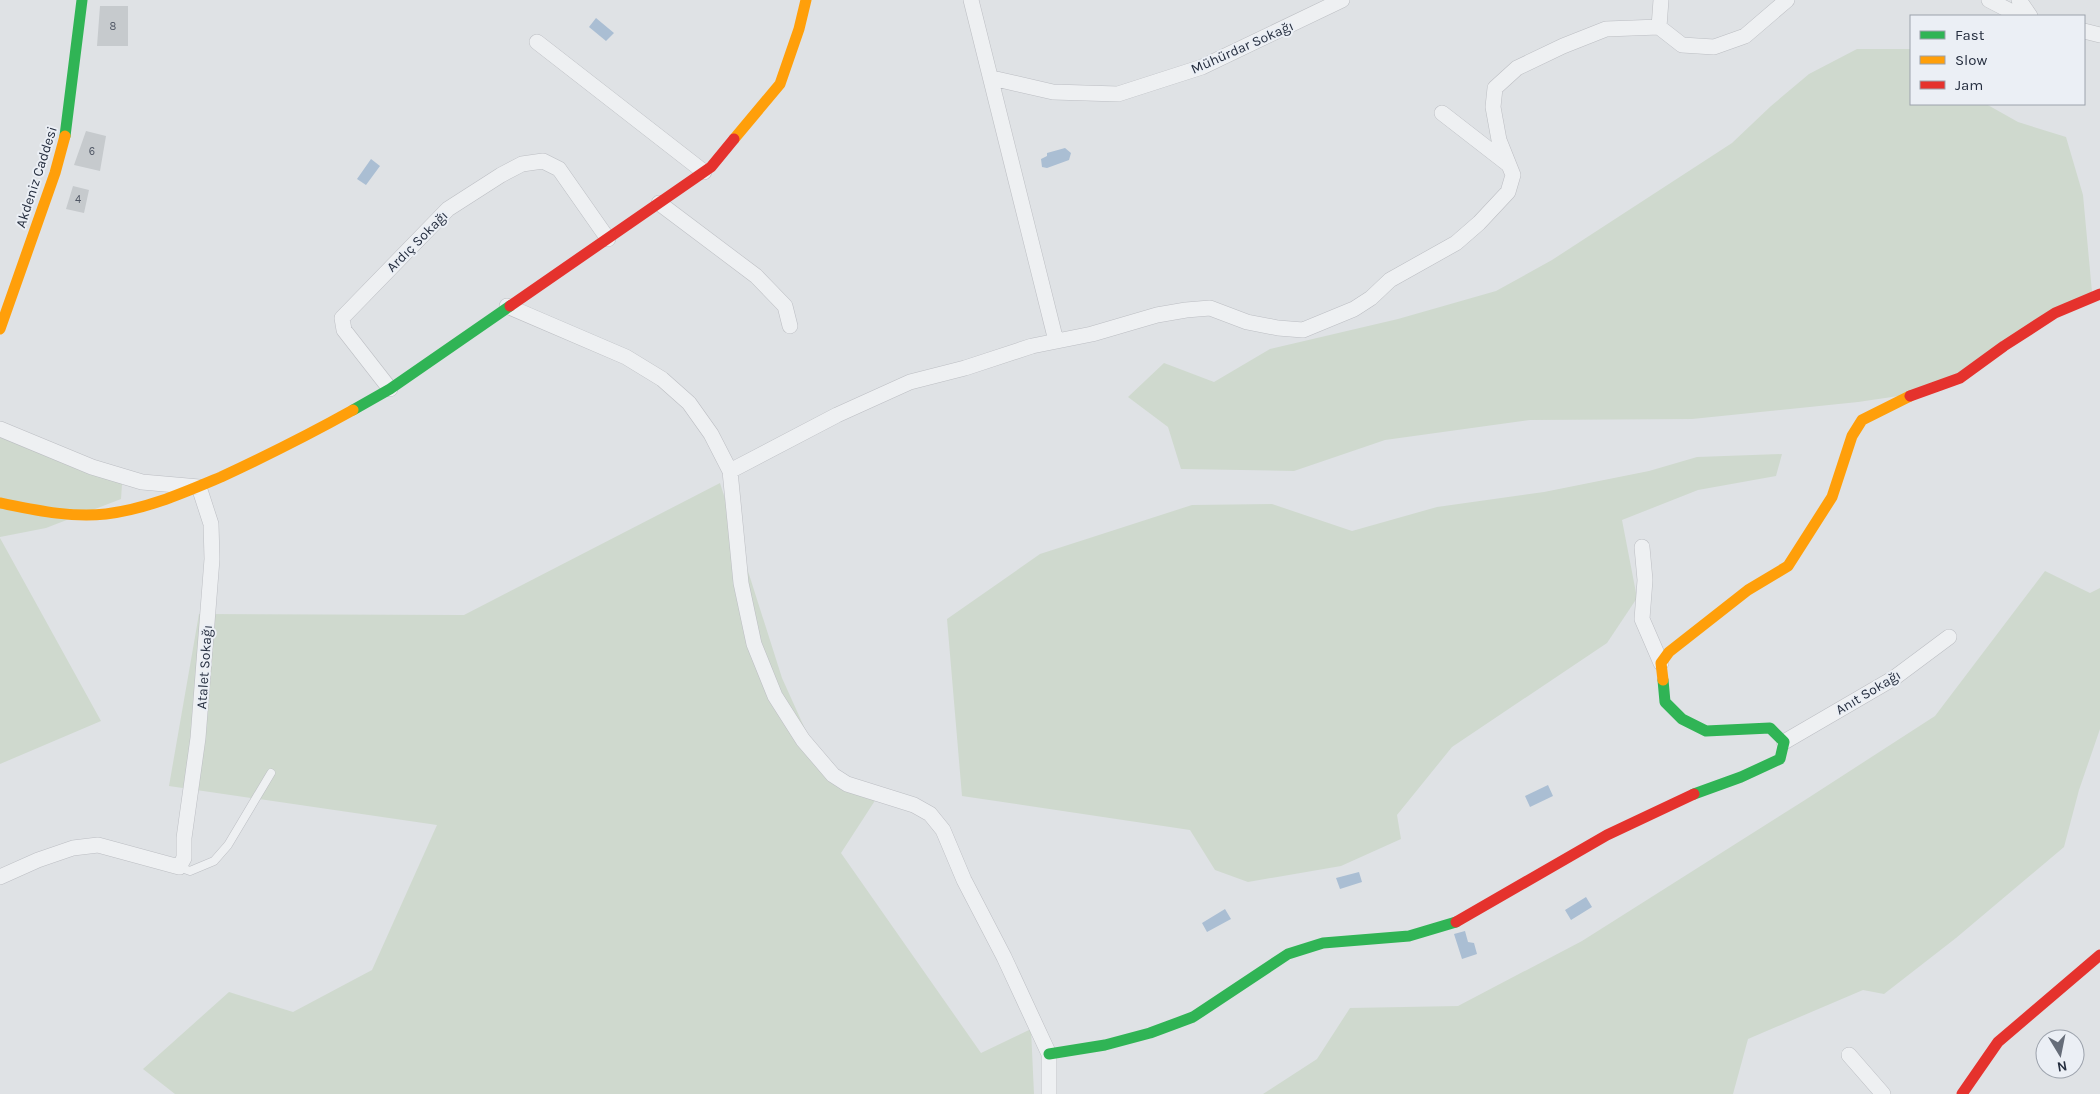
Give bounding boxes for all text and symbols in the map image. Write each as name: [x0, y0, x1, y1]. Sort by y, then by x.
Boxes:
legend: [1910, 15, 2085, 105]
street label: Mühürdar Sokağı: [1188, 17, 1296, 78]
house number: 8: [110, 20, 117, 33]
text: Fast: [1955, 26, 1985, 44]
text: Slow: [1955, 51, 1987, 69]
text: Jam: [1955, 76, 1983, 94]
street label: Akdeniz Caddesi: [12, 124, 61, 230]
house number: 6: [89, 145, 95, 158]
house number: 4: [75, 193, 81, 206]
street label: Ardıç Sokağı: [383, 207, 452, 276]
street label: Atalet Sokağı: [193, 624, 216, 710]
street label: Anıt Sokağı: [1833, 666, 1904, 719]
north arrow: [2035, 1029, 2085, 1079]
text: N: [2056, 1057, 2069, 1076]

